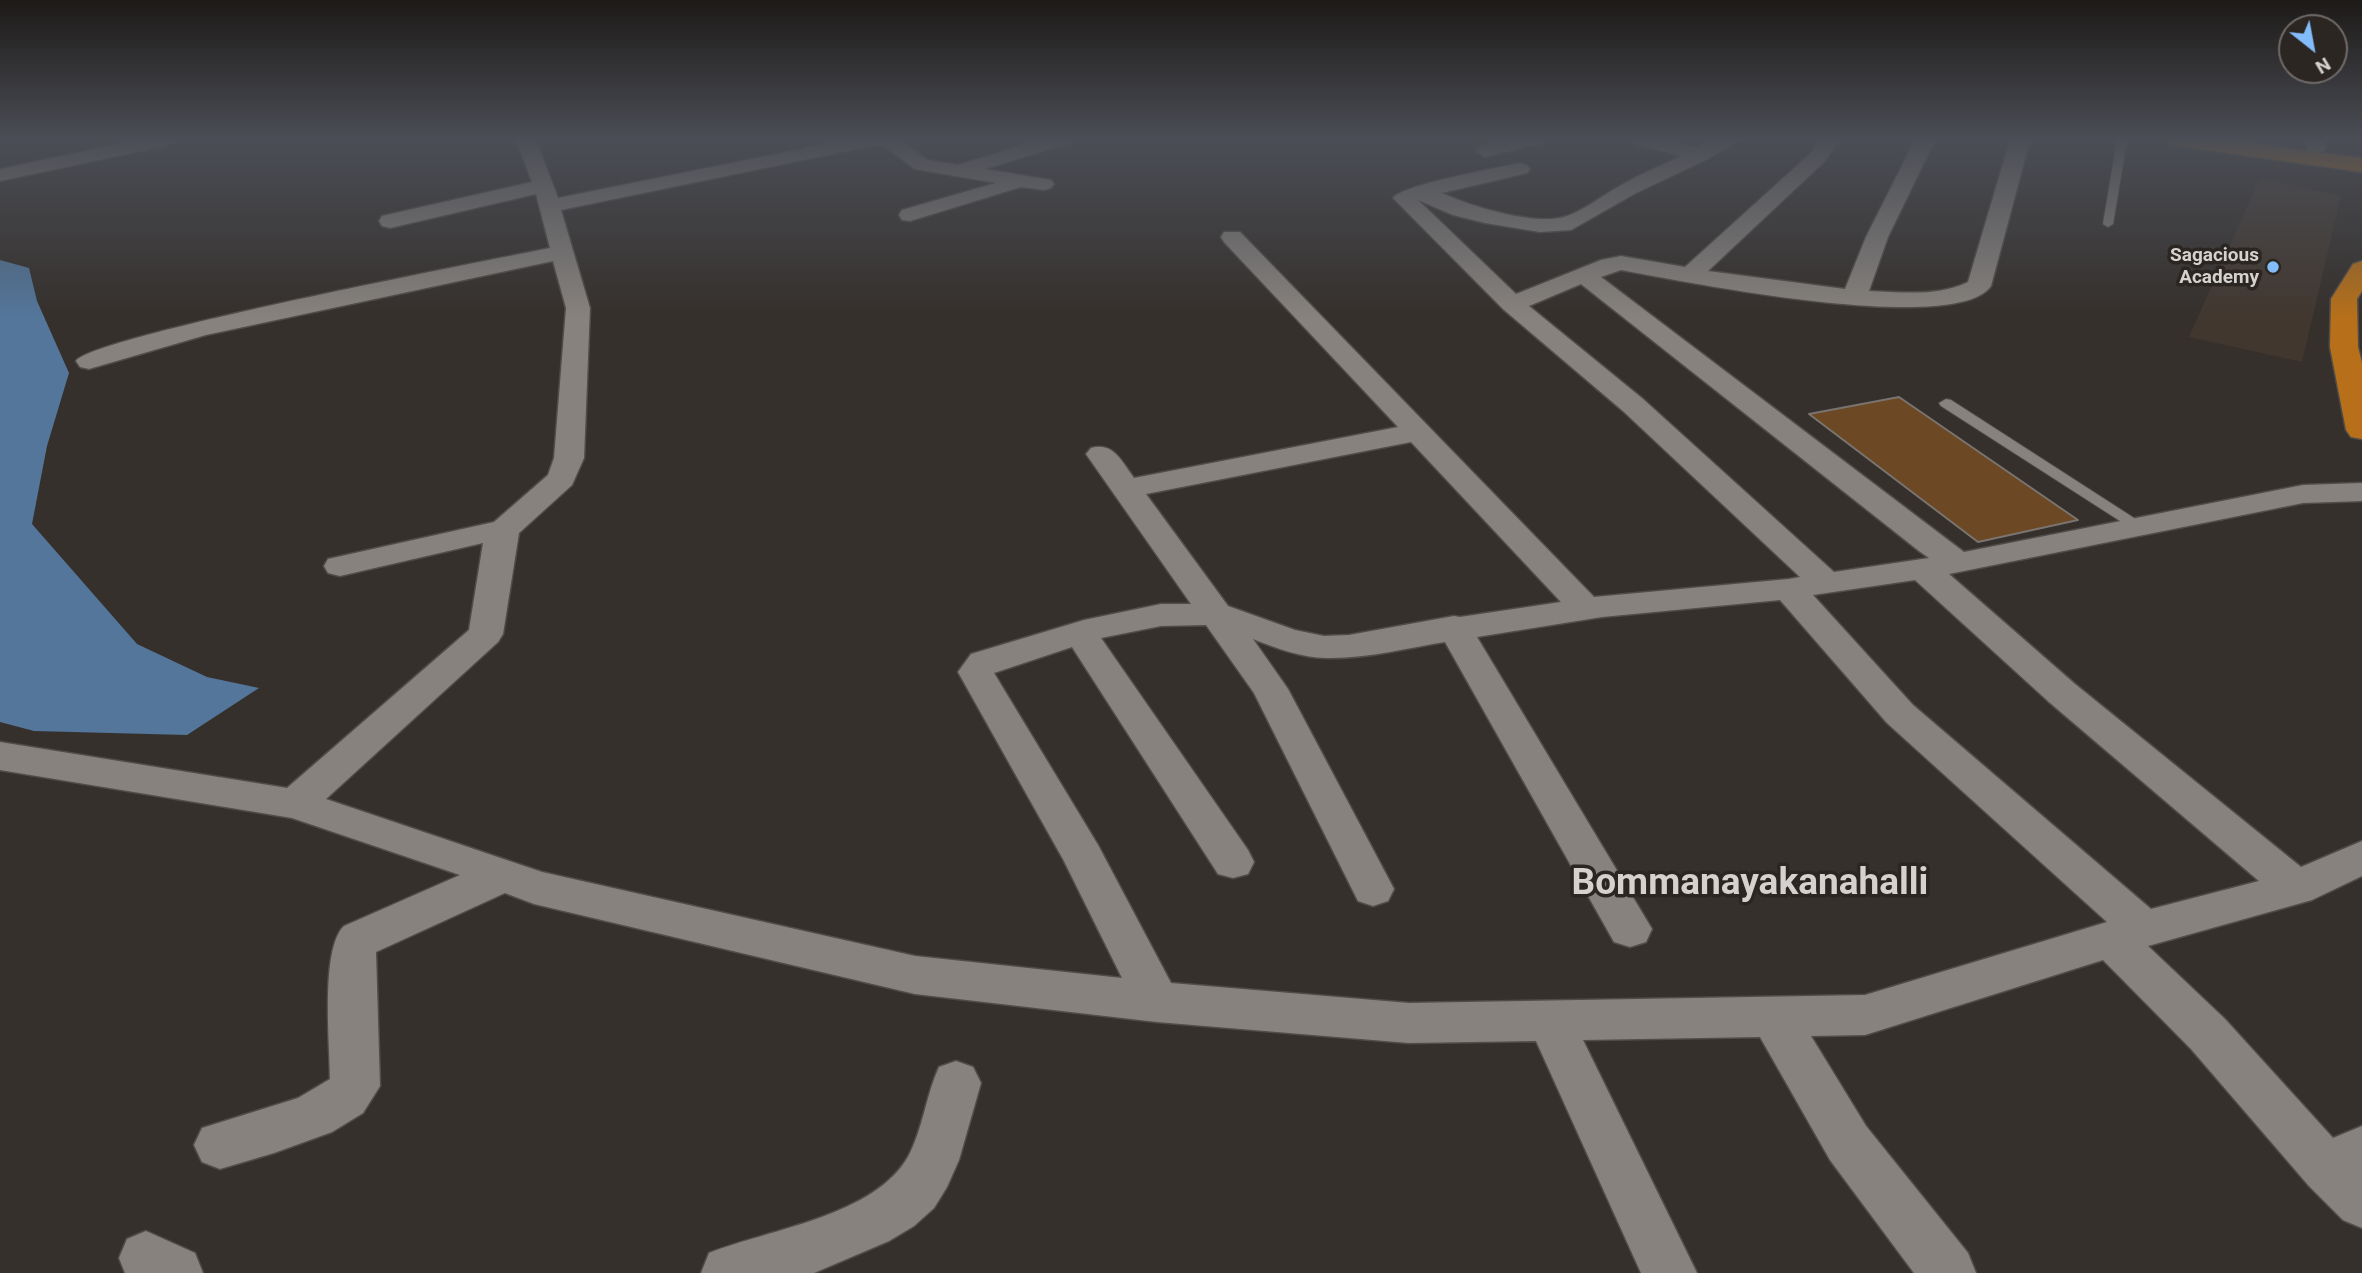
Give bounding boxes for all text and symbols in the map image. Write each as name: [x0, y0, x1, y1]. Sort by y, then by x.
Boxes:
north arrow: [2278, 14, 2348, 84]
text: N: [2311, 52, 2335, 79]
place label: Sagacious Academy: [2170, 245, 2259, 289]
marker: Sagacious Academy: [2265, 259, 2281, 275]
district label: Bommanayakanahalli: [1572, 863, 1928, 907]

